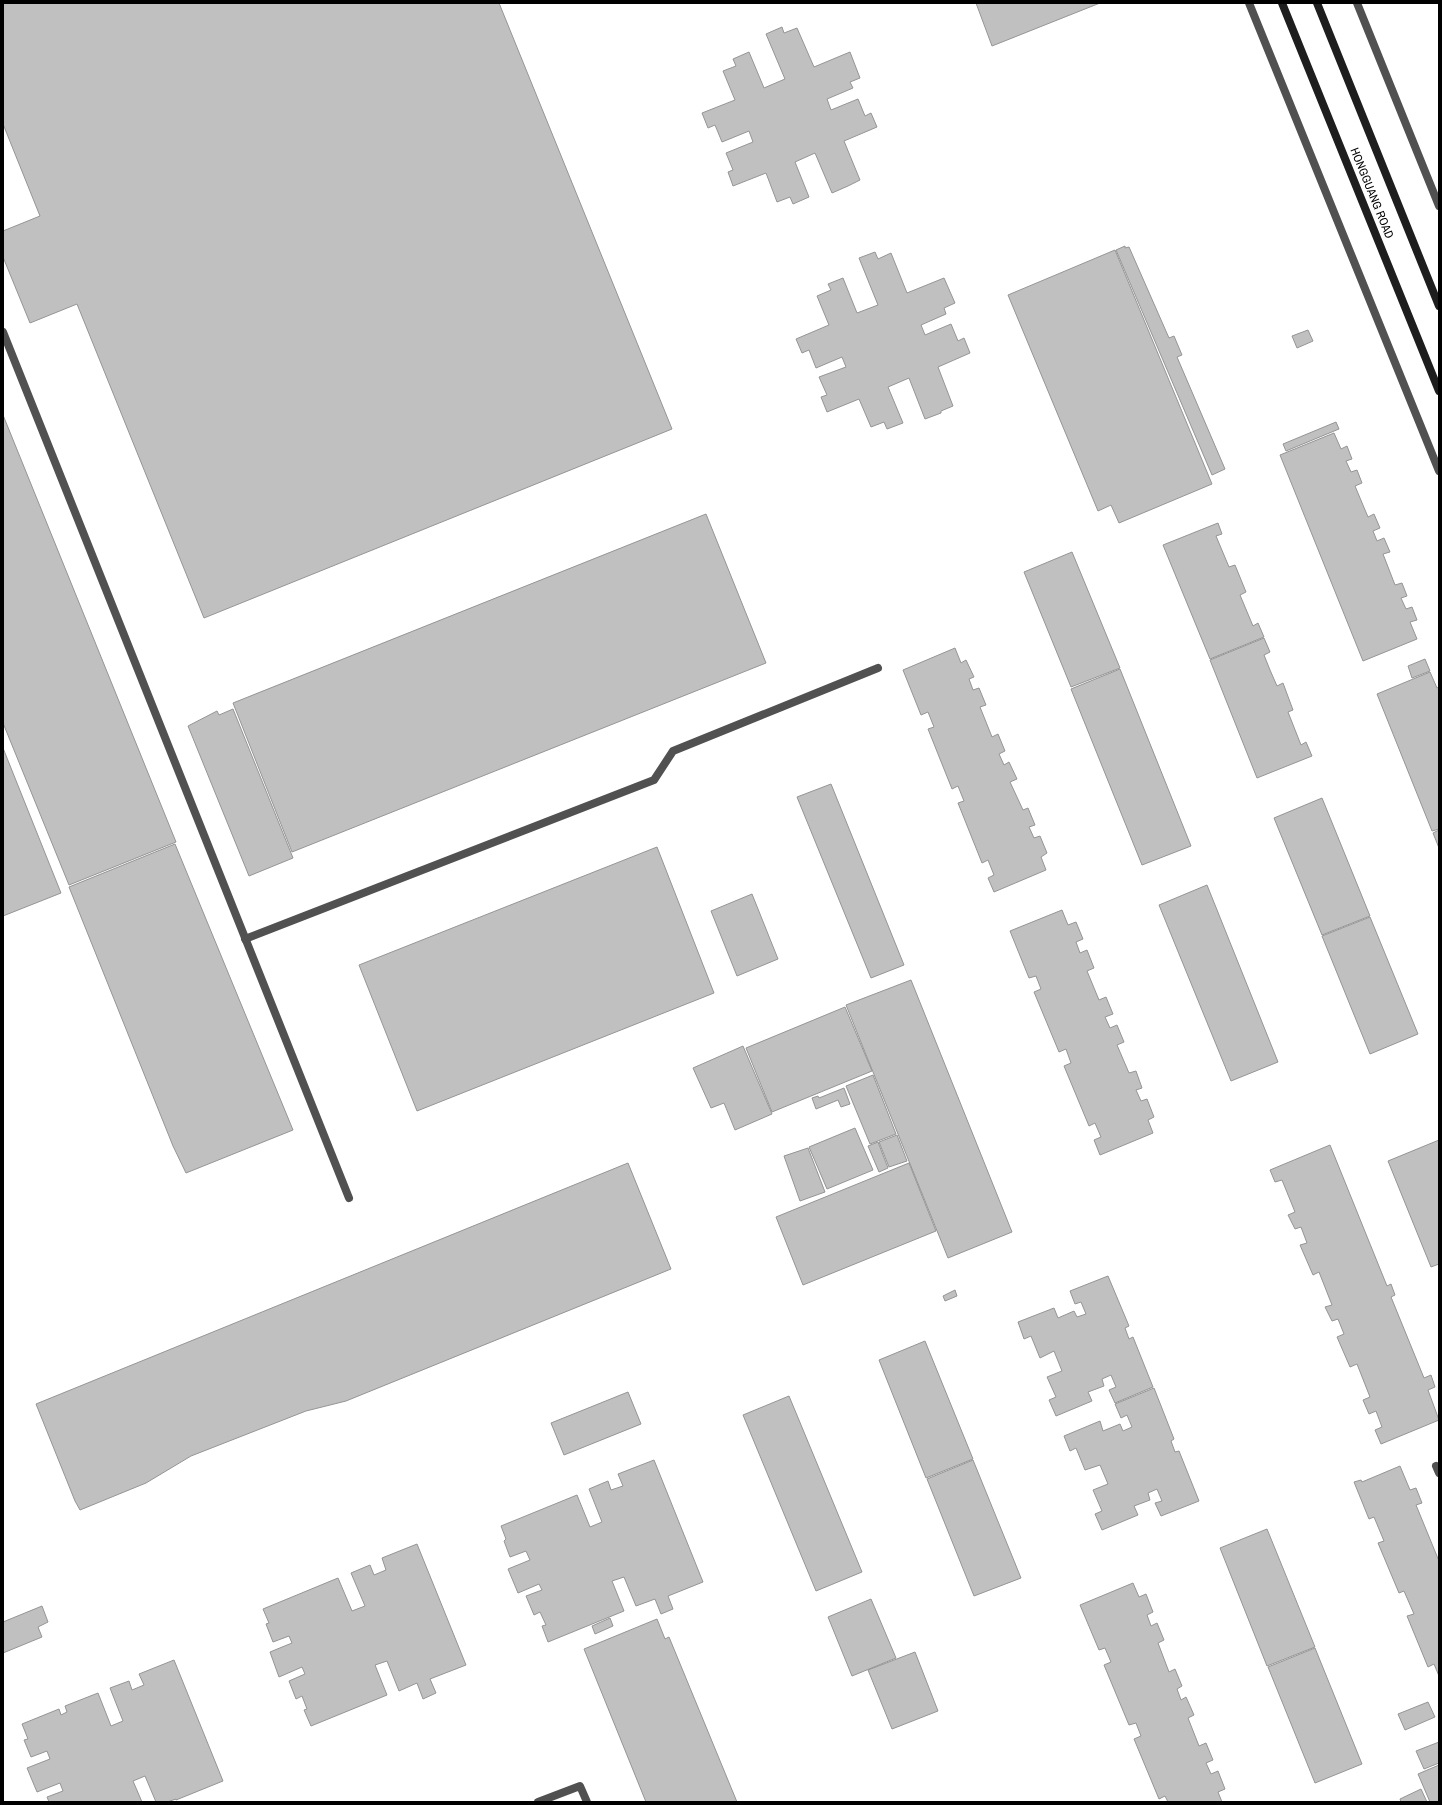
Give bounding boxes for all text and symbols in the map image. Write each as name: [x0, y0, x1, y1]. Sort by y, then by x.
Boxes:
street label: HONGGUANG ROAD: [1346, 145, 1398, 241]

